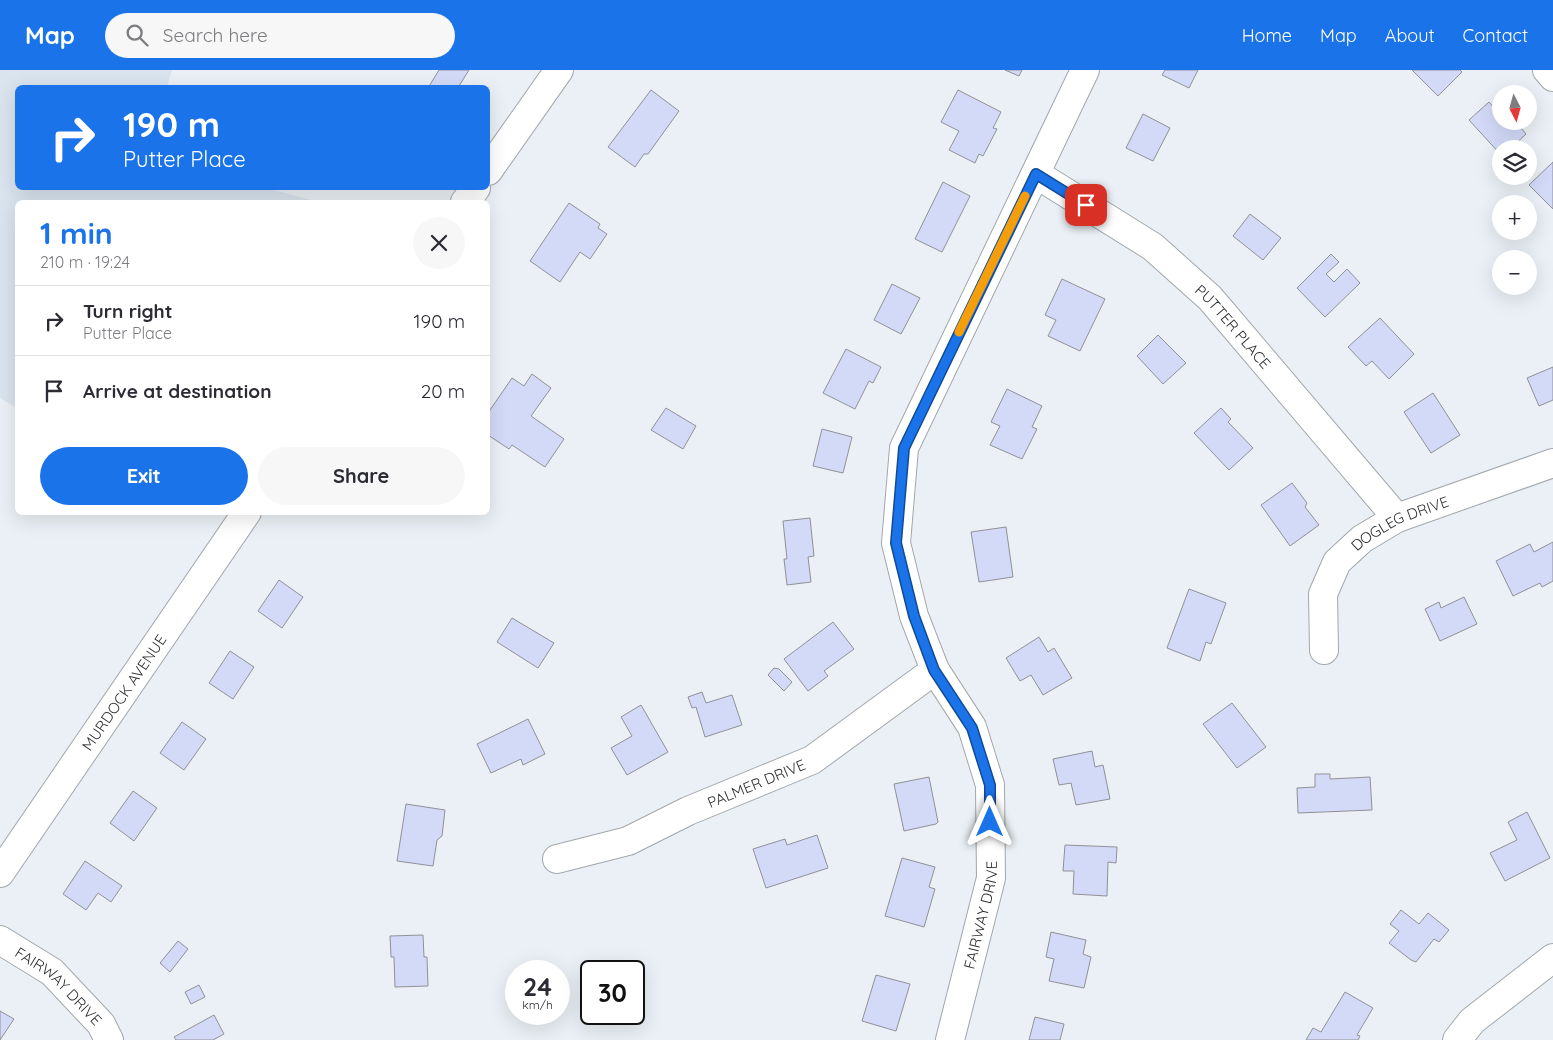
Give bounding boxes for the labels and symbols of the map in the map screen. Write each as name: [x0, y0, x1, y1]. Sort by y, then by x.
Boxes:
north arrow: [1492, 85, 1538, 130]
pin: [1065, 184, 1107, 226]
street label: PUTTER PLACE: [1192, 280, 1275, 372]
street label: DOGLEG DRIVE: [1346, 491, 1451, 554]
street label: MURDOCK AVENUE: [77, 631, 170, 754]
street label: PALMER DRIVE: [704, 754, 808, 812]
position arrow: [963, 795, 1015, 847]
street label: FAIRWAY DRIVE: [959, 861, 1001, 971]
street label: FAIRWAY DRIVE: [12, 942, 106, 1029]
speed limit sign: 30: [580, 960, 645, 1025]

